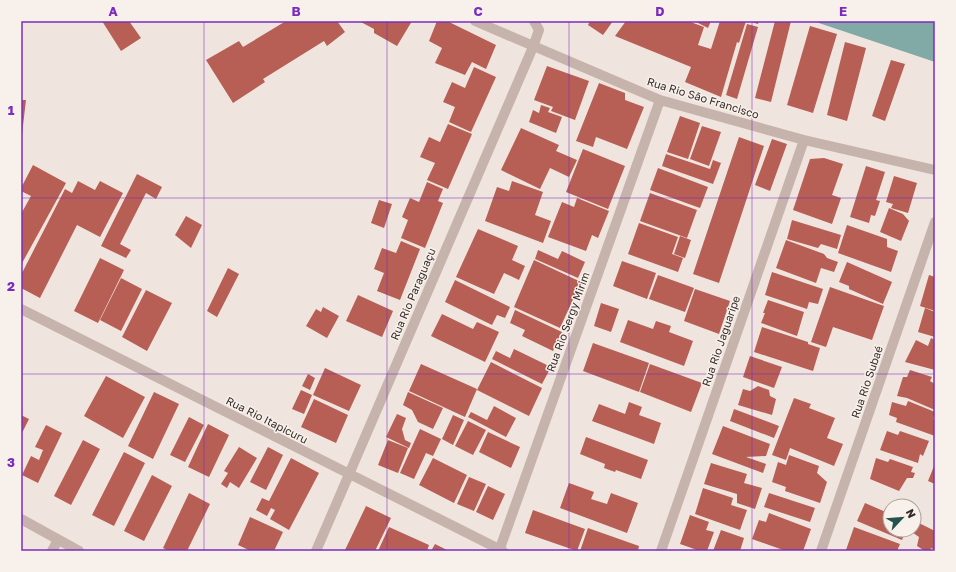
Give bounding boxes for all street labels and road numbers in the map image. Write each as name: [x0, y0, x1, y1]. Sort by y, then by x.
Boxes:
street label: Rua Rio São Francisco: [646, 74, 761, 121]
street label: Rua Rio Paraguaçu: [387, 246, 438, 342]
street label: Rua Rio Sergy Mirim: [543, 270, 592, 374]
street label: Rua Rio Jaguaripe: [699, 294, 742, 388]
street label: Rua Rio Subaé: [848, 344, 885, 420]
street label: Rua Rio Itapicuru: [224, 393, 310, 446]

